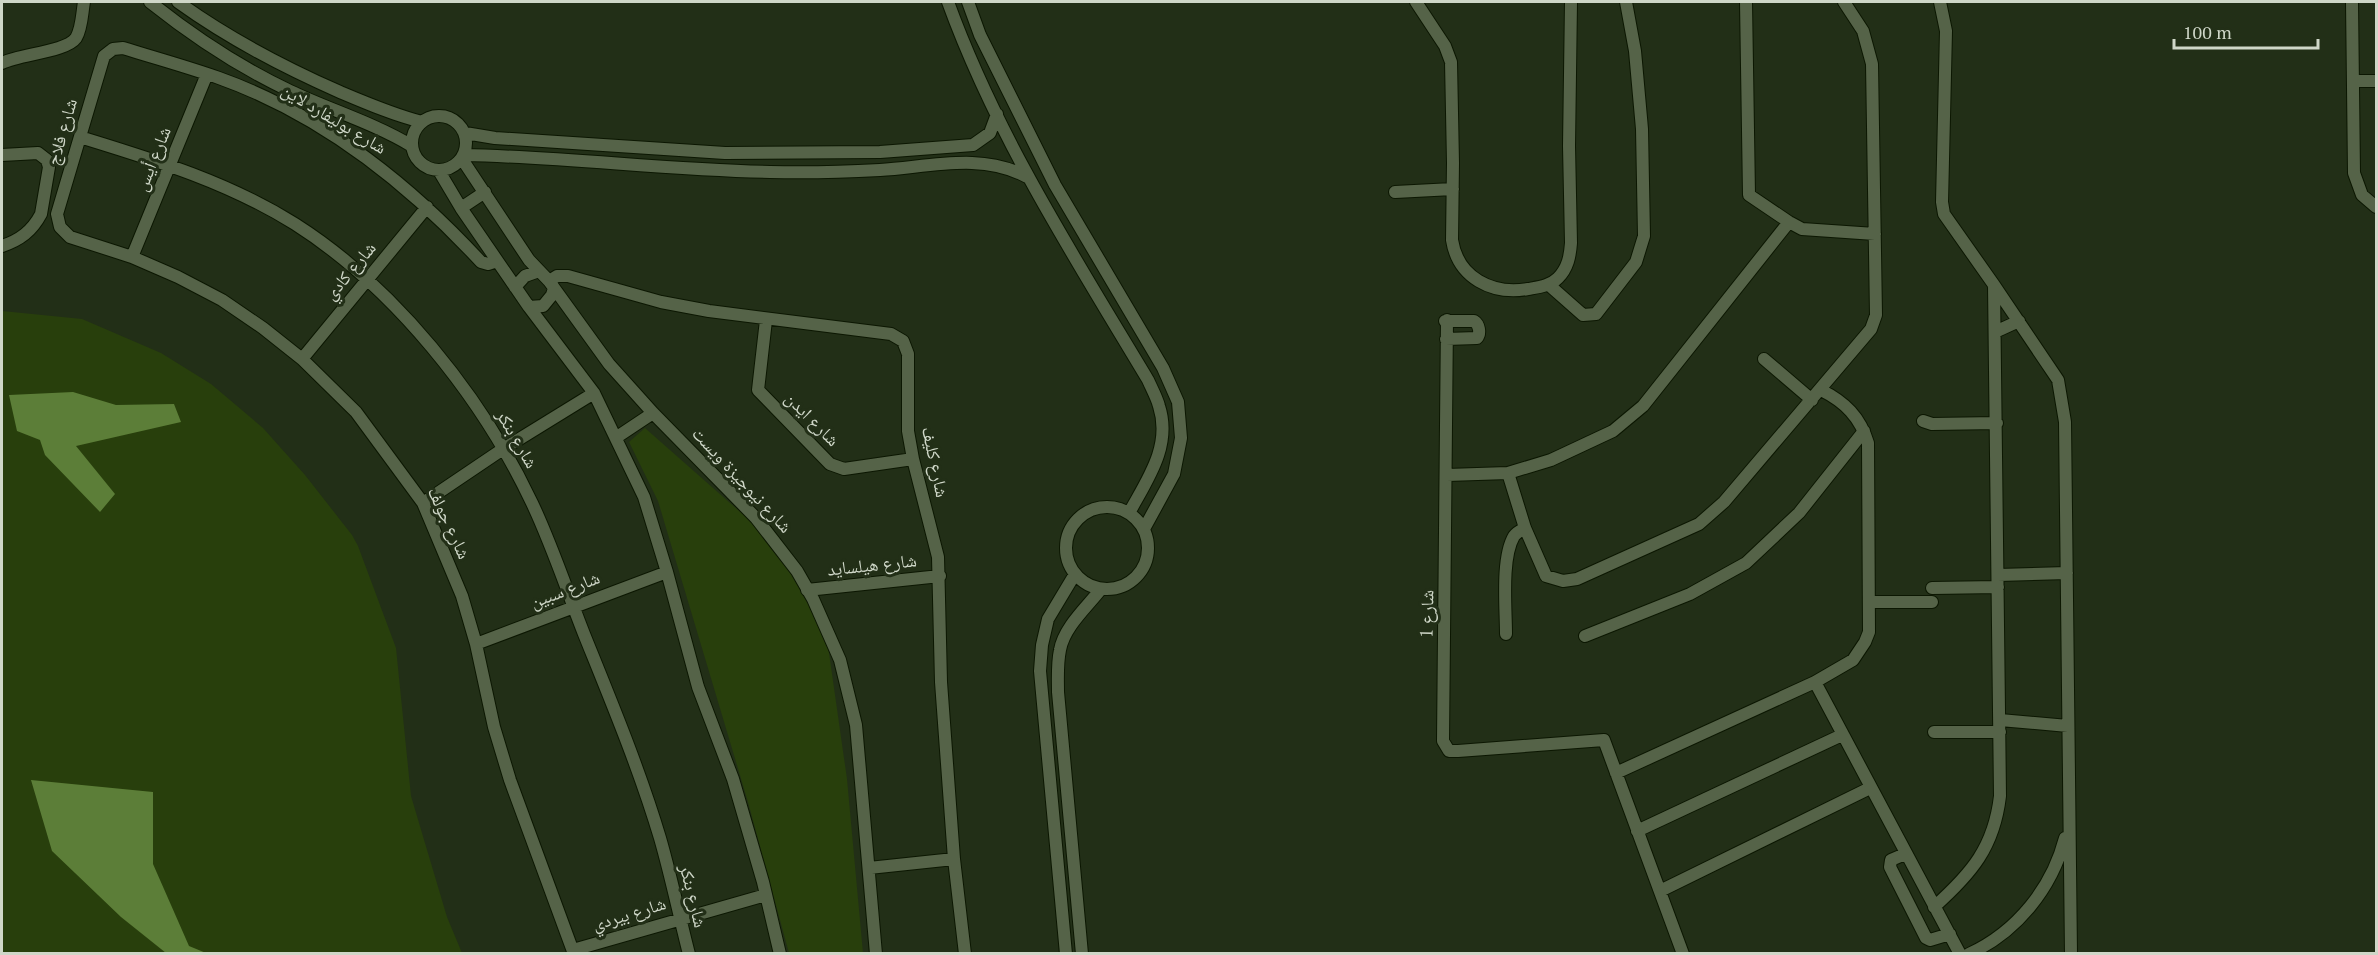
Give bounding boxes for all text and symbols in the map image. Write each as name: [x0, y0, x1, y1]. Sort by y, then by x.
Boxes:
scale bar: [2174, 12, 2318, 50]
text: 100 m: [2183, 20, 2232, 44]
street label: شارع بوليفارد لاين: [278, 77, 392, 159]
street label: شارع فلاج: [40, 95, 83, 168]
street label: شارع أيس: [128, 123, 176, 194]
street label: شارع كادي: [318, 236, 383, 307]
street label: شارع ايدن: [780, 386, 845, 451]
street label: شارع بنكر: [491, 404, 544, 472]
street label: شارع نيوجيزة ويست: [687, 421, 798, 537]
street label: شارع كليف: [917, 424, 955, 499]
street label: شارع جولف: [423, 483, 477, 563]
street label: شارع هيلسايد: [826, 547, 918, 581]
street label: شارع سبين: [526, 565, 603, 613]
street label: شارع 1: [1414, 590, 1438, 638]
street label: شارع بنكر: [674, 861, 713, 930]
street label: شارع بيردي: [589, 890, 670, 939]

